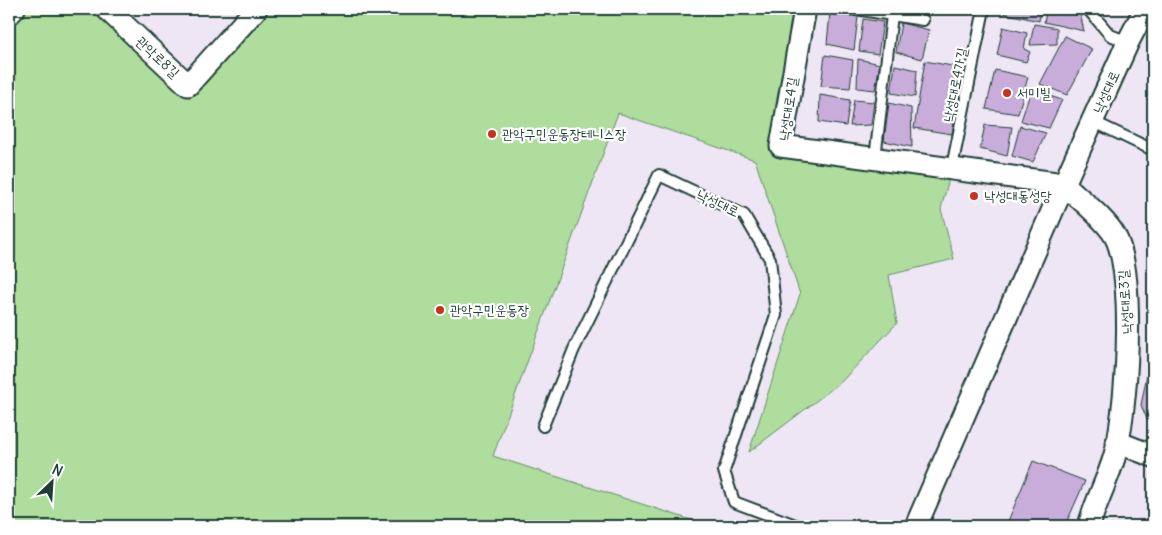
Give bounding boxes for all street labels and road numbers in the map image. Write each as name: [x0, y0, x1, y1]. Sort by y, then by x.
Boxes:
street label: 관악로8길: [132, 32, 184, 82]
street label: 낙성대로4가길: [939, 45, 971, 124]
street label: 낙성대로: [1089, 68, 1123, 116]
street label: 낙성대로4길: [775, 75, 801, 142]
street label: 낙성대로: [694, 185, 742, 221]
street label: 낙성대로3길: [1114, 269, 1136, 335]

